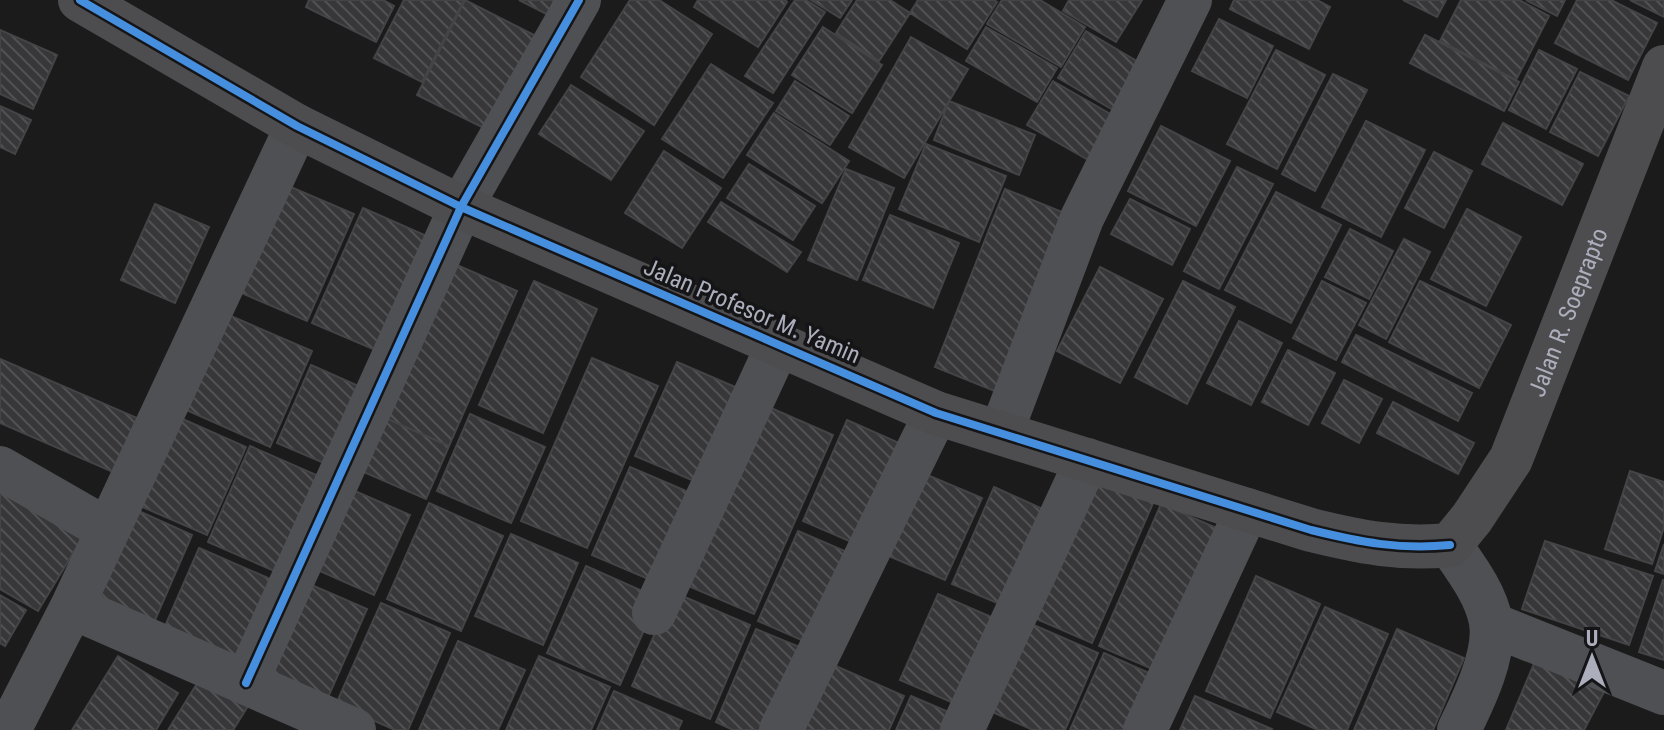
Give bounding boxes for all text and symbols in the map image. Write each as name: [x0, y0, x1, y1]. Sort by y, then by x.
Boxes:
street label: Jalan R. Soeprapto: [1523, 224, 1614, 401]
street label: Jalan Profesor M. Yamin: [640, 253, 864, 369]
north arrow: [1552, 618, 1632, 698]
text: U: [1586, 626, 1598, 651]

